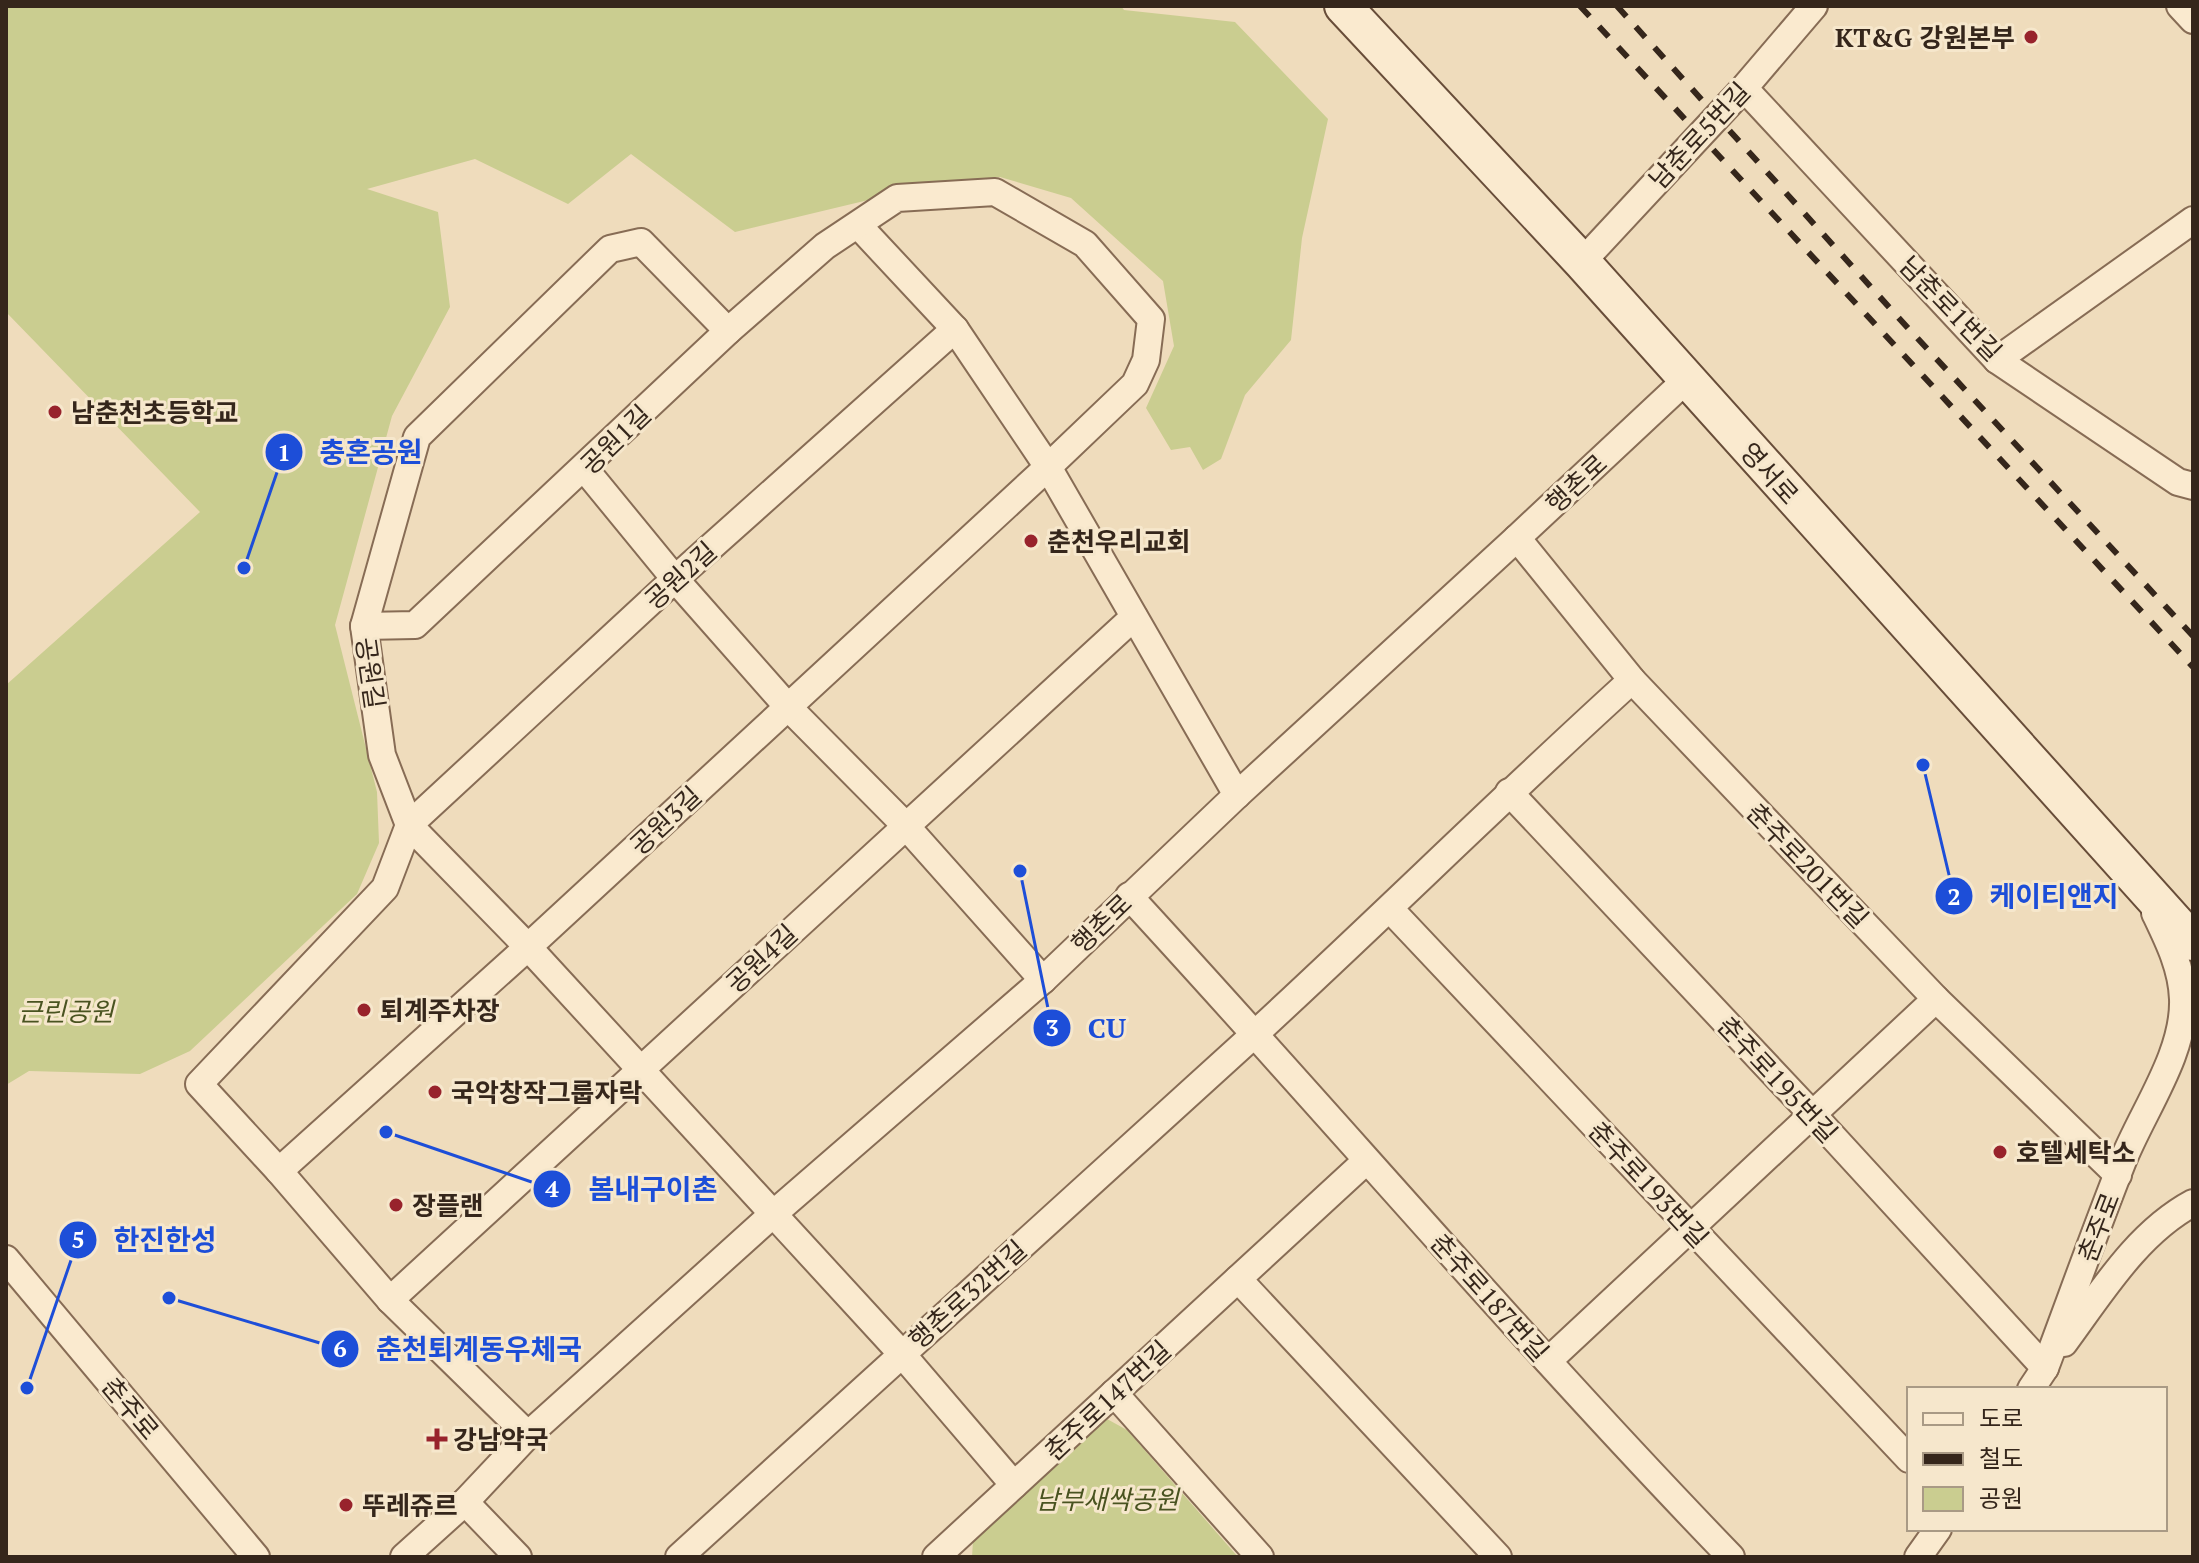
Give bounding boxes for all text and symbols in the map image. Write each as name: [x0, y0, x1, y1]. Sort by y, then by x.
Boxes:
place label: KT&G 강원본부: [1835, 20, 2015, 54]
marker: KT&G 강원본부: [2022, 28, 2040, 46]
street label: 남춘로5번길: [1641, 75, 1757, 195]
street label: 남춘로1번길: [1892, 248, 2010, 368]
place label: 남춘천초등학교: [71, 395, 238, 429]
street label: 공원1길: [572, 397, 658, 481]
marker: 남춘천초등학교: [46, 403, 64, 421]
callout: 충혼공원: [264, 426, 439, 478]
text: 충혼공원: [319, 433, 423, 470]
street label: 영서로: [1733, 435, 1807, 511]
text: 1: [277, 436, 291, 468]
street label: 행촌로: [1538, 446, 1614, 520]
place label: 춘천우리교회: [1047, 524, 1191, 558]
marker: 춘천우리교회: [1022, 532, 1040, 550]
street label: 공원2길: [637, 534, 723, 616]
street label: 공원길: [349, 635, 393, 711]
street label: 공원3길: [622, 778, 708, 862]
street label: 춘주로201번길: [1740, 795, 1876, 935]
callout: 케이티앤지: [1934, 870, 2135, 922]
text: 케이티앤지: [1990, 877, 2118, 914]
text: 2: [1947, 880, 1961, 912]
street label: 행촌로: [1063, 886, 1139, 960]
street label: 공원4길: [718, 916, 804, 1000]
place label: 퇴계주차장: [380, 993, 500, 1027]
park label: 근린공원: [18, 994, 116, 1028]
marker: 퇴계주차장: [355, 1001, 373, 1019]
callout: CU: [1032, 1002, 1142, 1054]
street label: 춘주로195번길: [1711, 1008, 1845, 1150]
text: CU: [1088, 1009, 1126, 1046]
text: 3: [1045, 1011, 1059, 1043]
place label: 국악창작그룹자락: [451, 1075, 642, 1109]
marker: 국악창작그룹자락: [426, 1083, 444, 1101]
street label: 춘주로193번길: [1582, 1113, 1716, 1255]
place label: 호텔세탁소: [2016, 1135, 2136, 1169]
marker: 호텔세탁소: [1991, 1143, 2009, 1161]
callout: 봄내구이촌: [532, 1163, 733, 1215]
text: 봄내구이촌: [589, 1170, 717, 1207]
text: 4: [545, 1172, 559, 1204]
street label: 춘주로: [2069, 1187, 2127, 1267]
place label: 장플랜: [412, 1188, 484, 1222]
marker: 장플랜: [387, 1196, 405, 1214]
callout: 한진한성: [58, 1214, 233, 1266]
text: 한진한성: [113, 1221, 217, 1258]
text: 5: [71, 1223, 85, 1255]
street label: 춘주로187번길: [1423, 1226, 1557, 1368]
street label: 행촌로32번길: [901, 1232, 1033, 1356]
callout: 춘천퇴계동우체국: [320, 1323, 598, 1375]
text: 춘천퇴계동우체국: [376, 1330, 582, 1367]
text: 6: [333, 1332, 347, 1364]
street label: 춘주로147번길: [1036, 1333, 1178, 1467]
street label: 춘주로: [95, 1370, 167, 1446]
legend: [1907, 1387, 2167, 1531]
text: 도로: [1979, 1402, 2023, 1434]
place label: 강남약국: [453, 1422, 549, 1456]
marker: 강남약국: [428, 1430, 446, 1448]
text: 철도: [1979, 1442, 2023, 1474]
park label: 남부새싹공원: [1035, 1482, 1181, 1516]
text: 공원: [1979, 1482, 2023, 1514]
place label: 뚜레쥬르: [362, 1488, 458, 1522]
marker: 뚜레쥬르: [337, 1496, 355, 1514]

